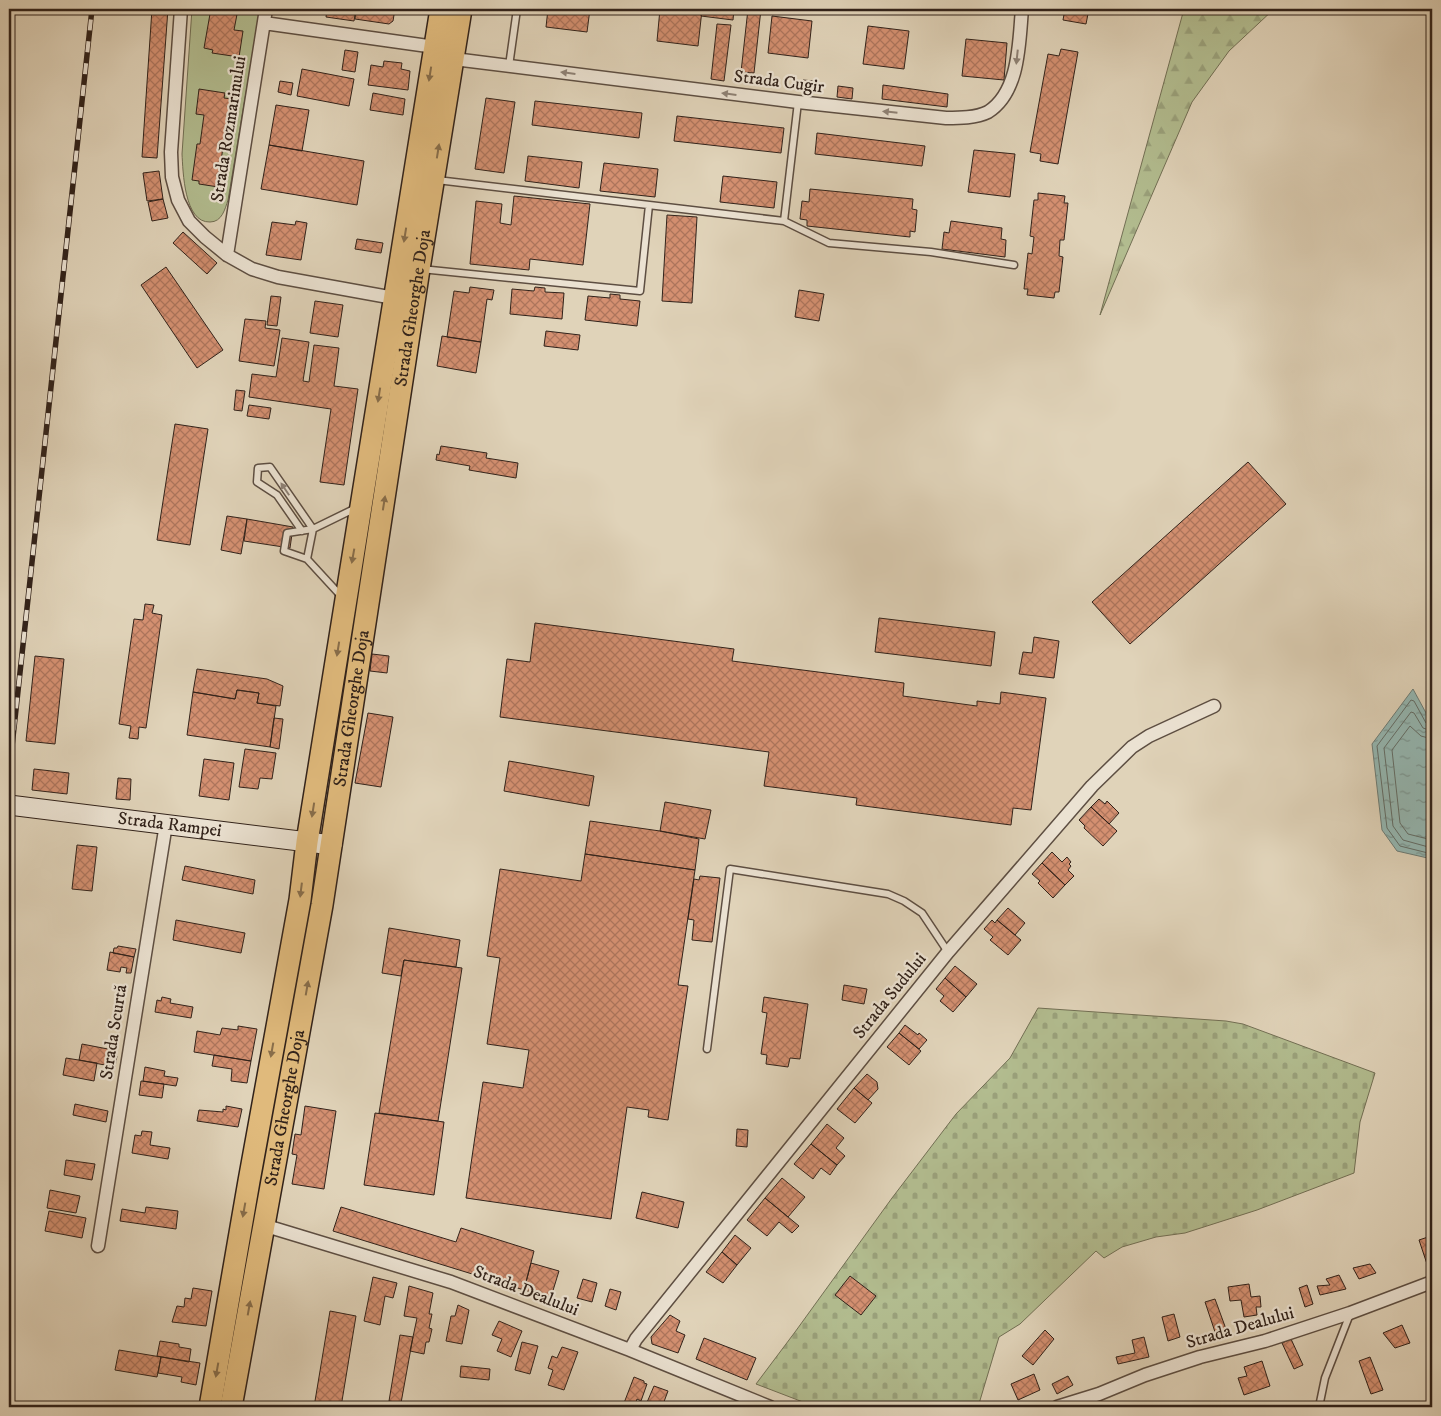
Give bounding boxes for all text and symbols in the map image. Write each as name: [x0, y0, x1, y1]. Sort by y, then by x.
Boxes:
one-way arrow: [1013, 50, 1021, 66]
street label: Strada Rozmarinului: [207, 54, 251, 204]
street label: Strada Cugir: [733, 66, 826, 98]
one-way arrow: [426, 67, 434, 83]
one-way arrow: [559, 69, 575, 77]
one-way arrow: [720, 89, 736, 97]
one-way arrow: [882, 108, 898, 116]
one-way arrow: [435, 143, 443, 159]
one-way arrow: [400, 227, 408, 243]
street label: Strada Gheorghe Doja: [390, 228, 436, 388]
one-way arrow: [375, 387, 383, 403]
one-way arrow: [280, 482, 290, 496]
one-way arrow: [380, 494, 388, 510]
one-way arrow: [349, 548, 357, 564]
street label: Strada Gheorghe Doja: [329, 628, 375, 789]
one-way arrow: [334, 641, 342, 657]
one-way arrow: [308, 802, 316, 818]
street label: Strada Rampei: [117, 808, 223, 842]
one-way arrow: [297, 882, 305, 898]
street label: Strada Sudului: [849, 948, 931, 1044]
one-way arrow: [303, 979, 311, 995]
street label: Strada Scurtă: [96, 983, 132, 1081]
street label: Strada Gheorghe Doja: [260, 1028, 310, 1188]
one-way arrow: [268, 1042, 276, 1058]
one-way arrow: [239, 1202, 247, 1218]
street label: Strada Dealului: [470, 1261, 582, 1321]
one-way arrow: [245, 1299, 253, 1315]
street label: Strada Dealului: [1183, 1302, 1297, 1354]
one-way arrow: [212, 1362, 220, 1378]

